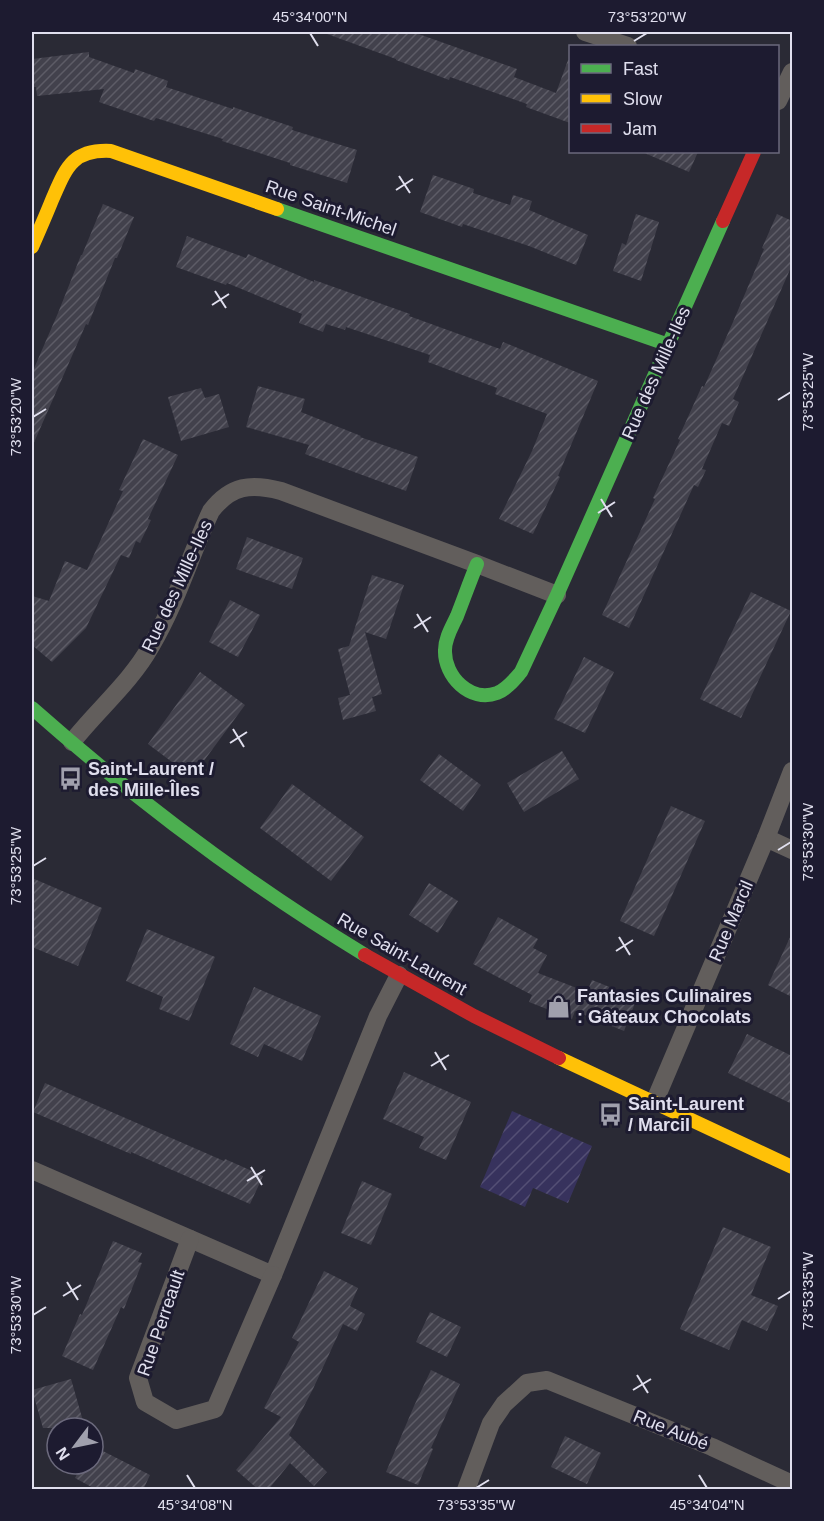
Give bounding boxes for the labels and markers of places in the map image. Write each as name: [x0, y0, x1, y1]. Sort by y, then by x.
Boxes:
place label: Saint-Laurent / des Mille-Îles: [88, 759, 214, 800]
bus stop icon: Saint-Laurent / des Mille-Îles: [57, 766, 83, 792]
place label: Fantasies Culinaires : Gâteaux Chocolats: [577, 986, 752, 1027]
shop icon: Fantasies Culinaires : Gâteaux Chocolats: [546, 993, 572, 1019]
place label: Saint-Laurent / Marcil: [628, 1094, 744, 1135]
bus stop icon: Saint-Laurent / Marcil: [597, 1101, 623, 1127]

